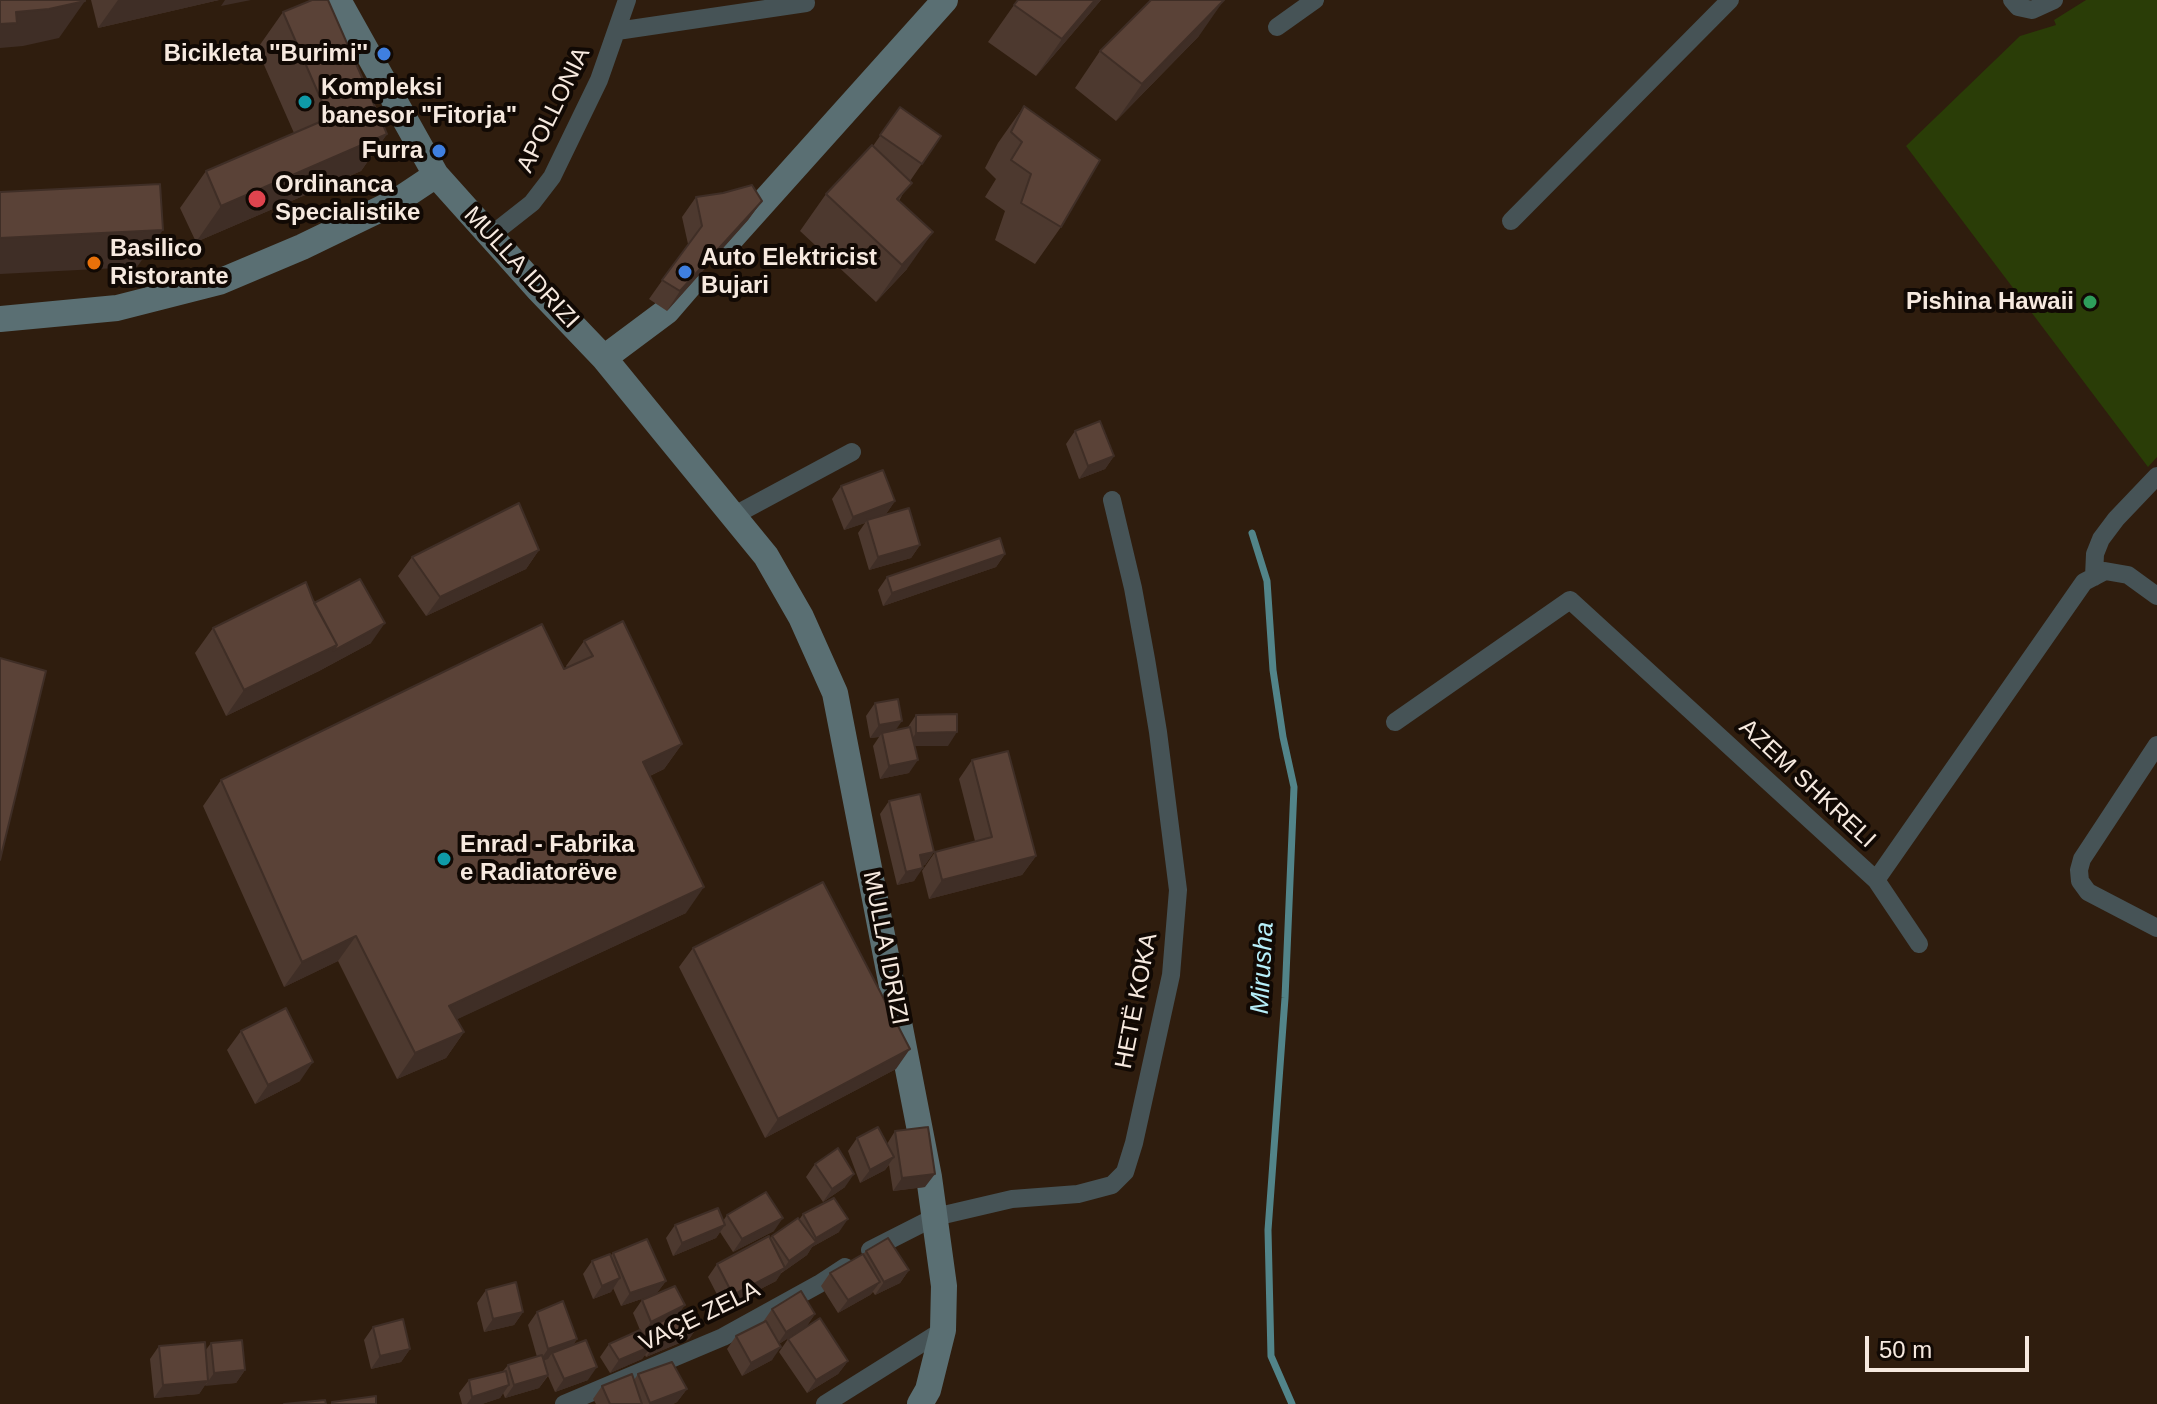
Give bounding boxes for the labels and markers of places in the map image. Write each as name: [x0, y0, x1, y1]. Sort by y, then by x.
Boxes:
place label: Bicikleta ''Burimi'': [164, 40, 368, 68]
marker: Bicikleta ''Burimi'': [375, 45, 393, 63]
place label: Kompleksi banesor "Fitorja": [321, 74, 517, 130]
marker: Kompleksi banesor "Fitorja": [296, 93, 314, 111]
place label: Furra: [362, 137, 423, 165]
marker: Furra: [430, 142, 448, 160]
place label: Ordinanca Specialistike: [275, 171, 420, 227]
marker: Ordinanca Specialistike: [246, 188, 268, 210]
place label: Basilico Ristorante: [110, 235, 229, 291]
place label: Auto Elektricist Bujari: [701, 244, 877, 300]
marker: Basilico Ristorante: [85, 254, 103, 272]
marker: Auto Elektricist Bujari: [676, 263, 694, 281]
place label: Pishina Hawaii: [1906, 288, 2074, 316]
marker: Pishina Hawaii: [2081, 293, 2099, 311]
place label: Enrad - Fabrika e Radiatorëve: [460, 831, 635, 887]
marker: Enrad - Fabrika e Radiatorëve: [435, 850, 453, 868]

